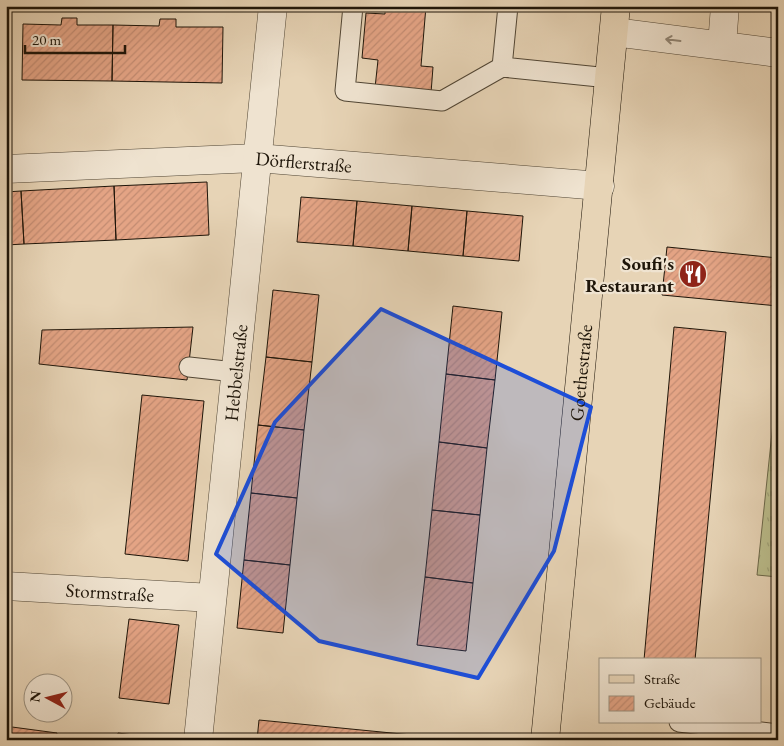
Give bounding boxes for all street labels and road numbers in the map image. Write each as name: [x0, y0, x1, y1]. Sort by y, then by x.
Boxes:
street label: Dörflerstraße: [254, 145, 353, 178]
street label: Hebbelstraße: [218, 323, 253, 423]
street label: Goethestraße: [563, 323, 598, 422]
street label: Stormstraße: [65, 577, 155, 607]

